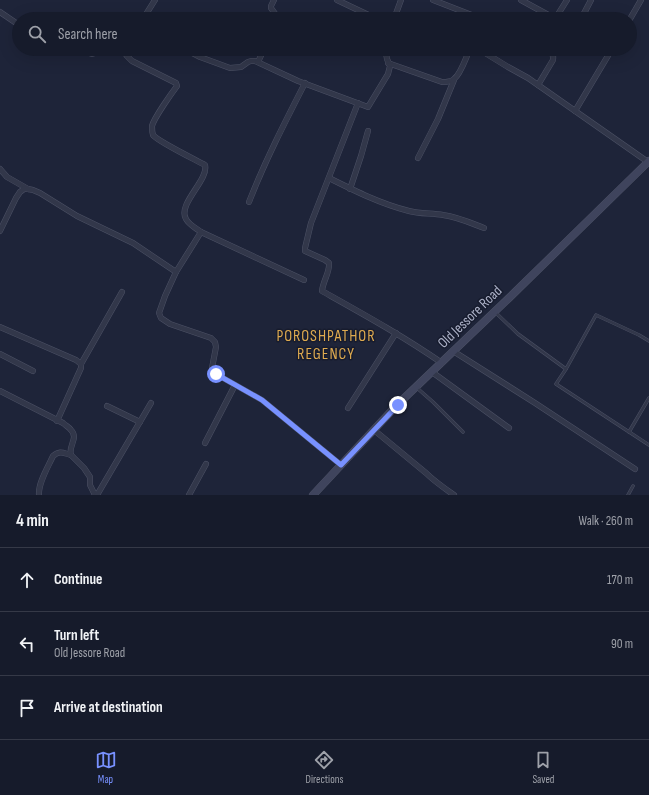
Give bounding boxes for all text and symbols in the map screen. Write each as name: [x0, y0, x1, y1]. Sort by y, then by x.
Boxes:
search box: [12, 12, 637, 56]
icon: search: [26, 23, 48, 45]
text: Search here: [58, 25, 118, 44]
street label: Old Jessore Road: [434, 282, 506, 352]
district label: POROSHPATHOR REGENCY: [276, 327, 376, 364]
route start: [207, 365, 225, 383]
route end: [389, 396, 407, 414]
text: 4 min: [16, 511, 49, 531]
text: Walk · 260 m: [579, 513, 633, 529]
icon: ahead: [16, 569, 38, 591]
text: Continue: [54, 570, 103, 589]
text: 170 m: [607, 572, 633, 588]
text: Turn left: [54, 626, 99, 645]
icon: left: [16, 633, 38, 655]
text: 90 m: [611, 636, 633, 652]
text: Old Jessore Road: [54, 645, 125, 661]
icon: arrive: [16, 697, 38, 719]
text: Arrive at destination: [54, 698, 163, 717]
tab: Map: [95, 749, 117, 786]
tab: Directions: [306, 749, 343, 786]
tab: Saved: [532, 749, 554, 786]

